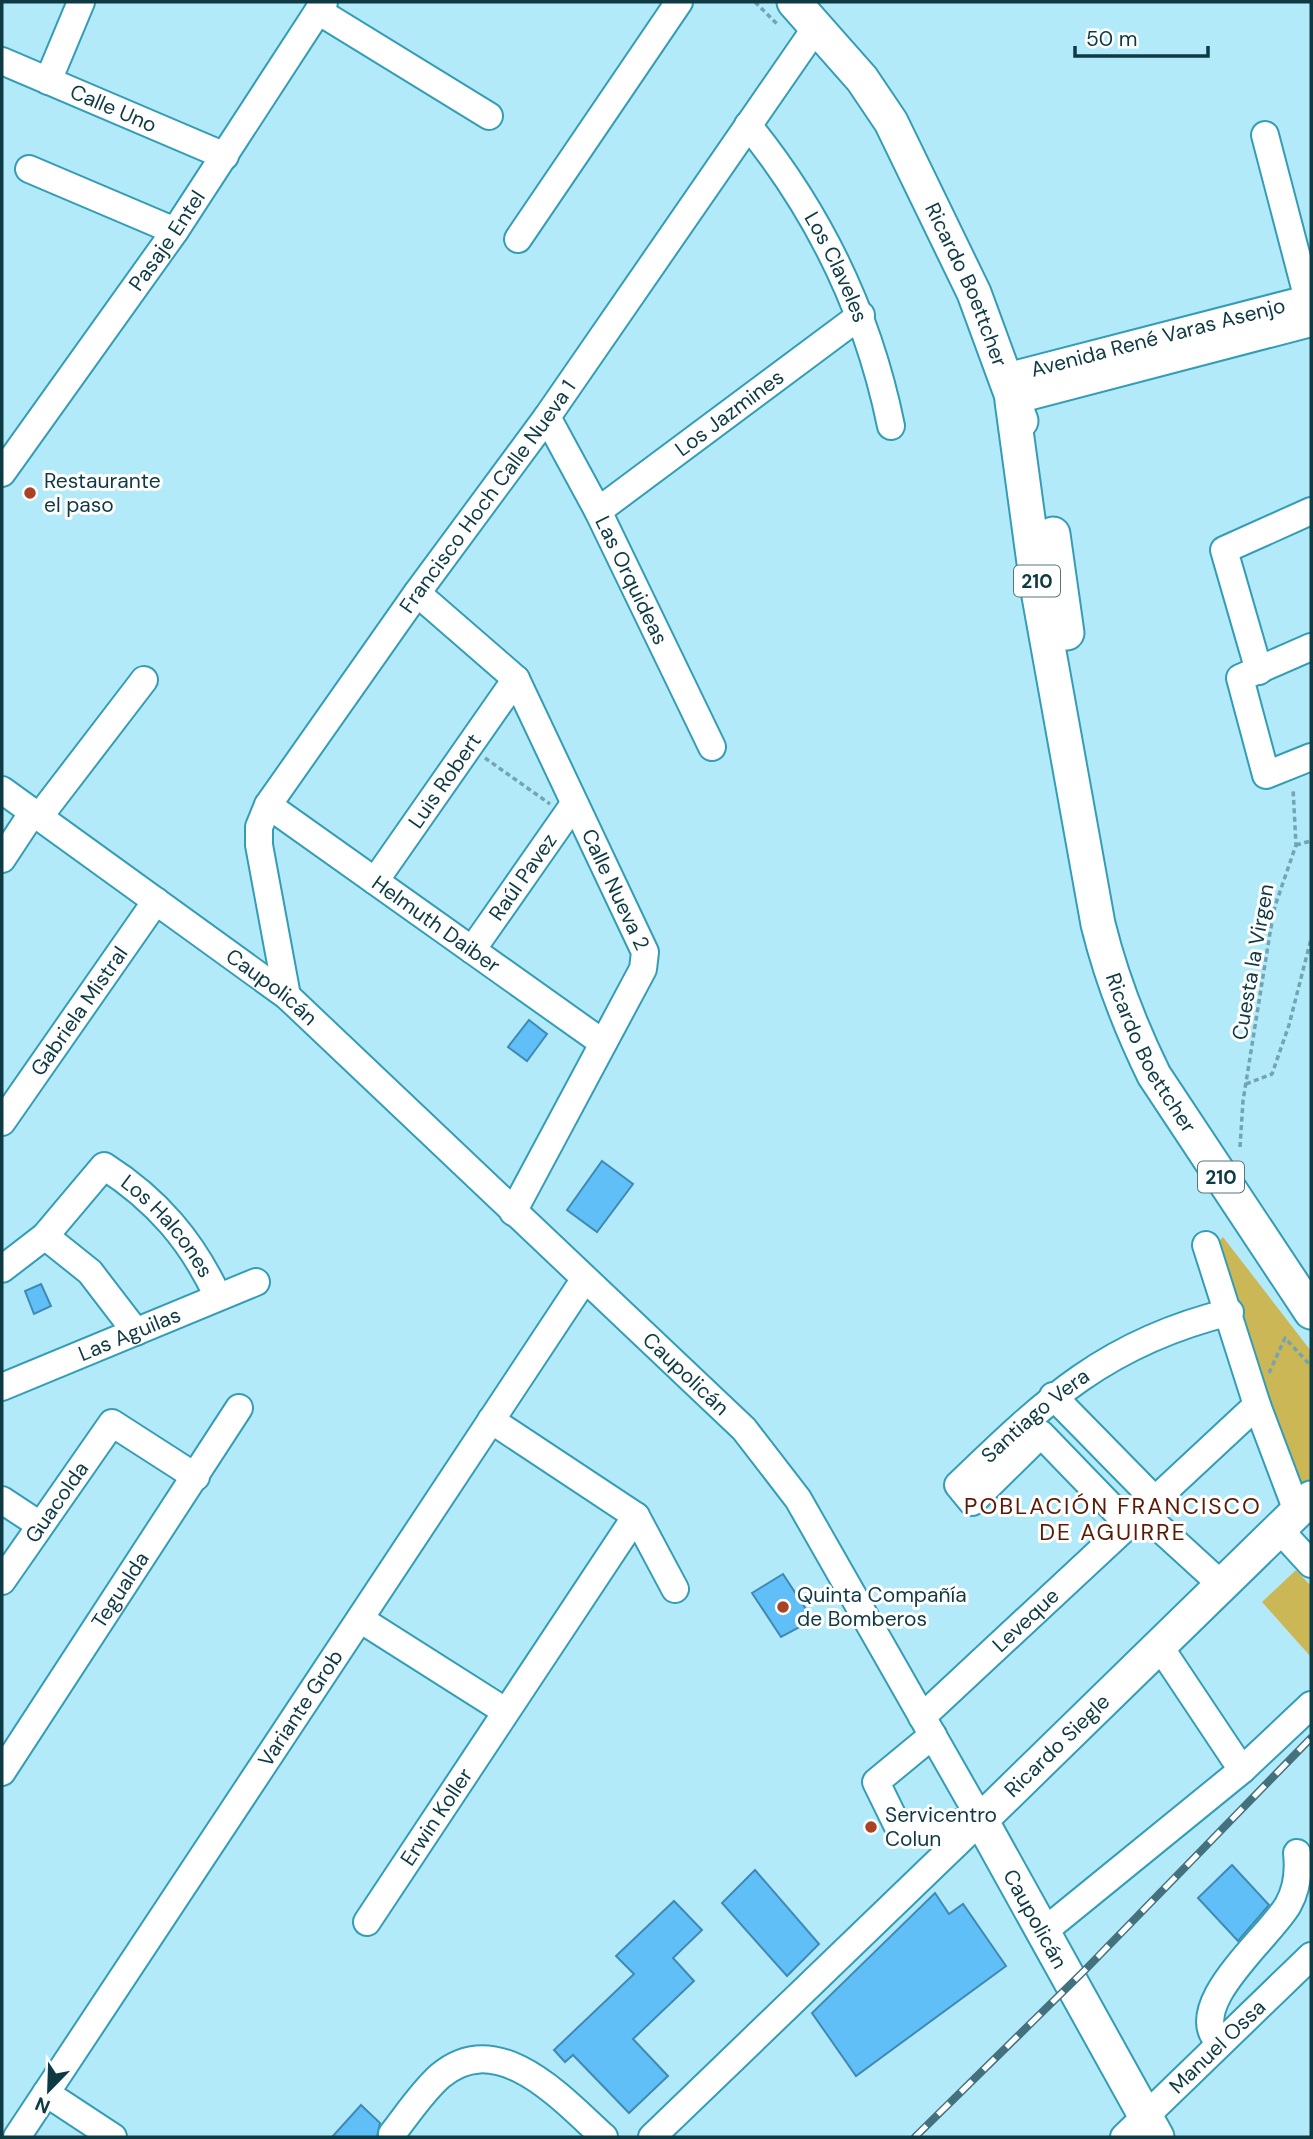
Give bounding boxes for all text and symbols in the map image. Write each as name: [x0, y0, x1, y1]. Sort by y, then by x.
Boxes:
scale bar: [1075, 14, 1208, 58]
text: 50 m: [1086, 25, 1137, 53]
street label: Calle Uno: [66, 78, 161, 139]
street label: Pasaje Entel: [123, 185, 212, 297]
street label: Ricardo Boettcher: [918, 198, 1014, 371]
street label: Los Claveles: [798, 207, 874, 326]
street label: Avenida René Varas Asenjo: [1028, 291, 1288, 384]
street label: Los Jazmines: [669, 363, 790, 463]
street label: Francisco Hoch Calle Nueva 1: [393, 375, 582, 619]
place label: Restaurante el paso: [44, 467, 161, 519]
marker: Restaurante el paso: [22, 485, 38, 501]
street label: Las Orquideas: [589, 511, 674, 649]
road number: 210: [1014, 566, 1060, 596]
street label: Luis Robert: [402, 728, 488, 834]
street label: Calle Nueva 2: [575, 824, 656, 955]
street label: Raúl Pavez: [483, 828, 563, 926]
street label: Helmuth Daiber: [366, 869, 506, 980]
street label: Cuesta la Virgen: [1226, 882, 1280, 1042]
street label: Gabriela Mistral: [24, 941, 134, 1082]
street label: Caupolicán: [220, 942, 324, 1032]
street label: Ricardo Boettcher: [1099, 969, 1203, 1138]
road number: 210: [1198, 1162, 1244, 1192]
street label: Los Halcones: [115, 1168, 220, 1283]
street label: Las Aguilas: [74, 1301, 185, 1368]
street label: Caupolicán: [636, 1326, 735, 1422]
street label: Santiago Vera: [975, 1362, 1095, 1469]
street label: Guacolda: [19, 1456, 95, 1548]
district label: POBLACIÓN FRANCISCO DE AGUIRRE: [964, 1491, 1262, 1547]
street label: Tegualda: [85, 1546, 156, 1634]
place label: Quinta Compañía de Bomberos: [797, 1581, 967, 1633]
street label: Leveque: [986, 1582, 1065, 1658]
marker: Quinta Compañía de Bomberos: [775, 1599, 791, 1615]
street label: Variante Grob: [252, 1644, 350, 1772]
street label: Ricardo Siegle: [998, 1688, 1116, 1804]
street label: Erwin Koller: [394, 1763, 479, 1871]
place label: Servicentro Colun: [885, 1801, 997, 1853]
marker: Servicentro Colun: [863, 1819, 879, 1835]
street label: Caupolicán: [996, 1864, 1074, 1974]
street label: Manuel Ossa: [1163, 1993, 1272, 2100]
north arrow: [14, 2055, 84, 2125]
text: N: [31, 2091, 54, 2119]

